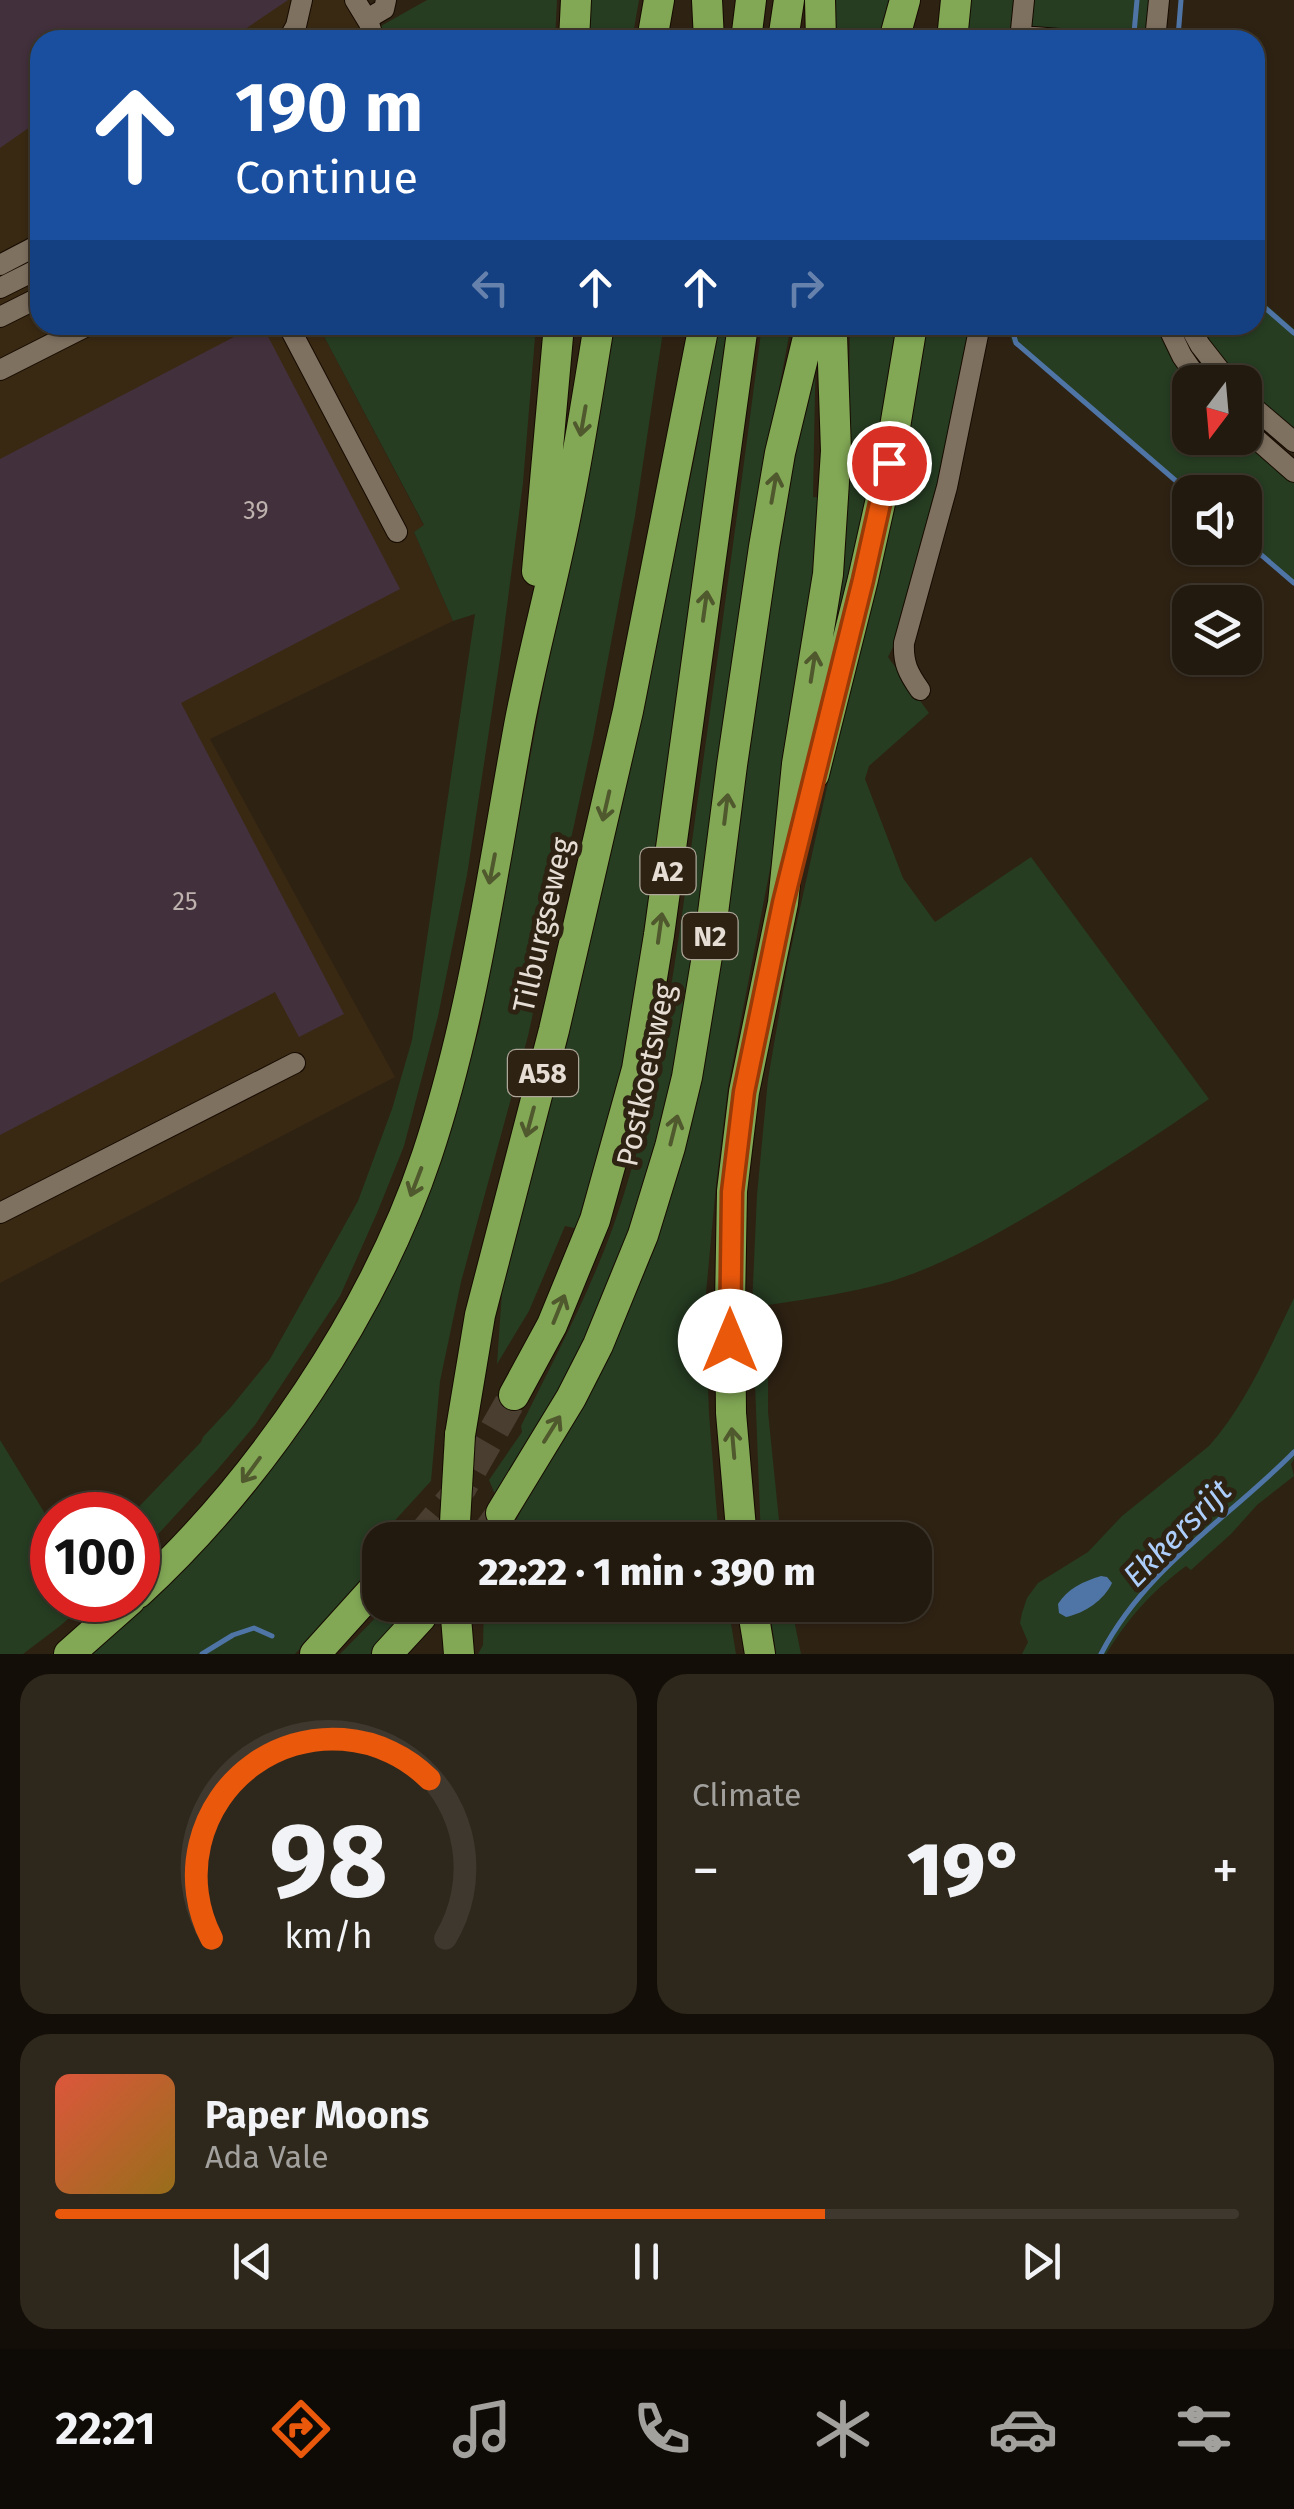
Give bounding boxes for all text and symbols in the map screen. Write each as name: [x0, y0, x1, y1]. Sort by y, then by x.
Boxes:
text: 190 m: [235, 66, 423, 150]
icon: ahead: [70, 70, 200, 200]
text: Continue: [235, 151, 418, 205]
icon: left: [463, 260, 518, 315]
icon: ahead: [568, 260, 623, 315]
icon: ahead: [673, 260, 728, 315]
icon: right: [778, 260, 833, 315]
north arrow: [1172, 365, 1262, 455]
map controls: [1172, 365, 1262, 675]
one-way arrow: [573, 404, 592, 437]
pin: [847, 421, 932, 506]
icon: arrive: [862, 436, 917, 491]
one-way arrow: [765, 472, 784, 504]
button: sound: [1172, 475, 1262, 565]
house number: 39: [243, 496, 269, 526]
button: layers: [1172, 585, 1262, 675]
one-way arrow: [696, 590, 714, 623]
one-way arrow: [804, 652, 823, 684]
one-way arrow: [596, 789, 615, 821]
one-way arrow: [717, 793, 736, 826]
street label: Tilburgseweg: [505, 834, 581, 1016]
road number: A2: [640, 848, 696, 894]
one-way arrow: [482, 853, 501, 885]
house number: 25: [173, 887, 197, 917]
one-way arrow: [652, 912, 670, 945]
road number: N2: [682, 913, 738, 959]
street label: Postkoetsweg: [609, 980, 683, 1170]
road number: A58: [508, 1050, 578, 1096]
one-way arrow: [519, 1106, 538, 1137]
one-way arrow: [666, 1115, 684, 1147]
one-way arrow: [406, 1167, 424, 1197]
position arrow: [678, 1289, 782, 1393]
one-way arrow: [552, 1294, 570, 1324]
one-way arrow: [542, 1416, 562, 1444]
one-way arrow: [724, 1427, 743, 1459]
one-way arrow: [241, 1456, 262, 1483]
water label: Ekkersrijt: [1115, 1471, 1239, 1595]
speed limit sign: 100: [30, 1492, 160, 1622]
text: 22:22 · 1 min · 390 m: [478, 1549, 816, 1595]
text: Climate: [692, 1776, 801, 1814]
text: 98: [269, 1799, 388, 1924]
text: 19°: [907, 1825, 1024, 1915]
text: −: [692, 1838, 720, 1904]
text: +: [1212, 1838, 1239, 1904]
text: km/h: [284, 1915, 373, 1957]
text: Paper Moons: [205, 2092, 429, 2138]
text: Ada Vale: [205, 2138, 329, 2176]
icon: previous: [225, 2234, 280, 2289]
icon: pause: [619, 2234, 674, 2289]
icon: next: [1014, 2234, 1069, 2289]
icon: directions: [266, 2394, 336, 2464]
icon: music: [447, 2394, 517, 2464]
icon: phone: [627, 2394, 697, 2464]
icon: climate: [808, 2394, 878, 2464]
icon: car: [988, 2394, 1058, 2464]
icon: filters: [1169, 2394, 1239, 2464]
text: 22:21: [55, 2402, 156, 2456]

